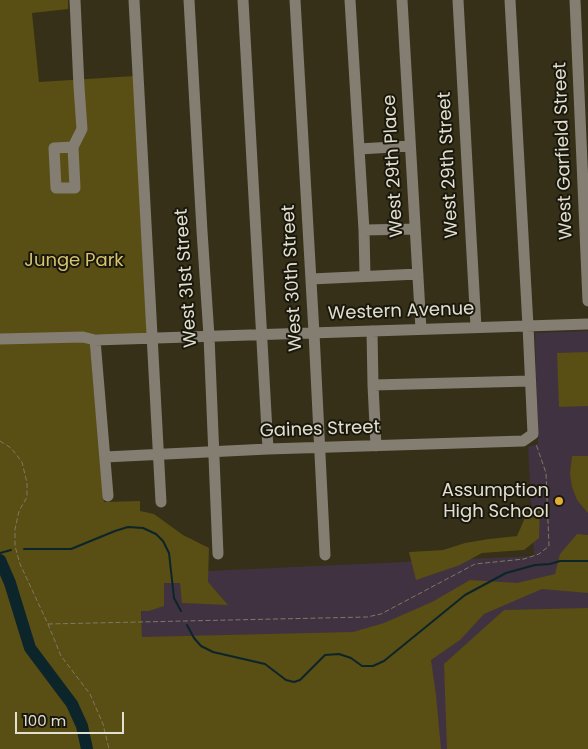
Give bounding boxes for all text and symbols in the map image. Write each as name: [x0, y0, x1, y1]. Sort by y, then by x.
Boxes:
street label: West Garfield Street: [550, 62, 578, 240]
street label: West 29th Street: [434, 91, 464, 239]
street label: West 29th Place: [379, 94, 409, 238]
street label: West 30th Street: [278, 204, 308, 352]
street label: West 31st Street: [171, 208, 203, 348]
park label: Junge Park: [24, 250, 124, 272]
street label: Western Avenue: [327, 299, 475, 325]
street label: Gaines Street: [260, 417, 380, 443]
place label: Assumption High School: [442, 480, 549, 522]
marker: Assumption High School: [553, 495, 565, 507]
scale bar: [18, 702, 126, 734]
text: 100 m: [23, 710, 66, 731]

